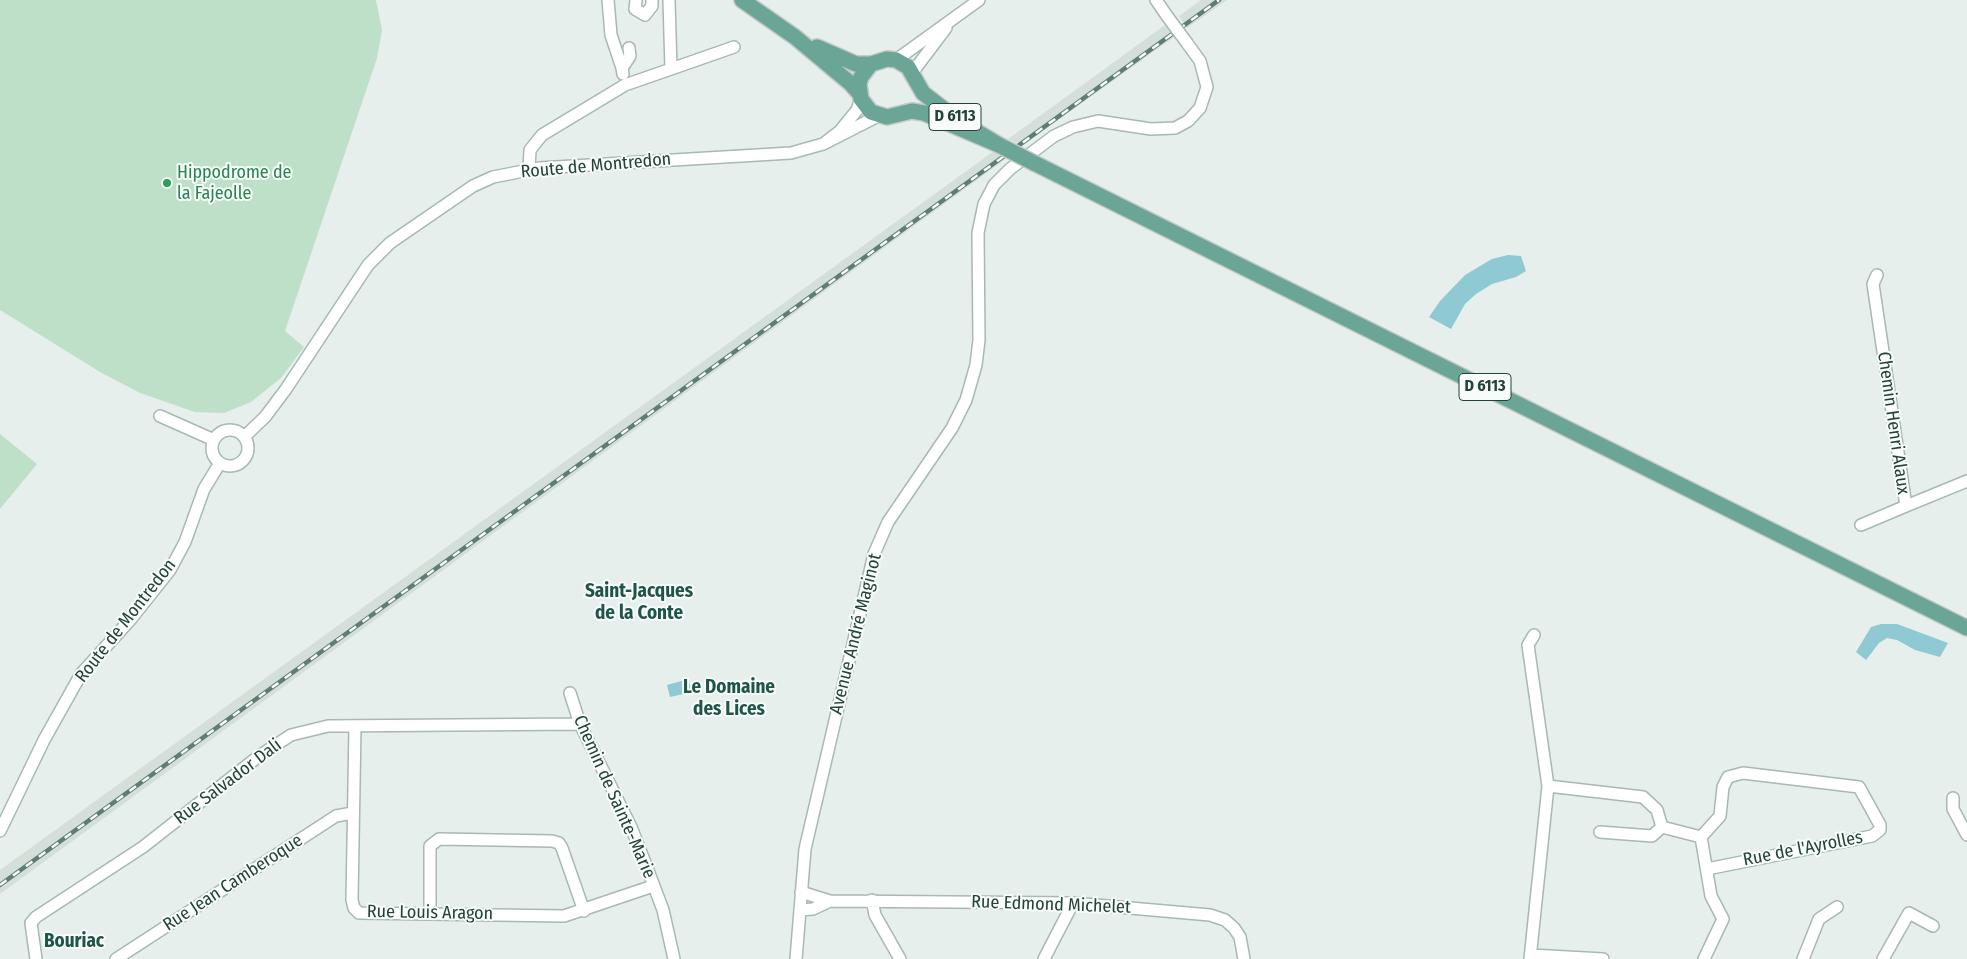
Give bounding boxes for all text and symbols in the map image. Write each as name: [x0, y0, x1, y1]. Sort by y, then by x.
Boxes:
road number: D 6113: [929, 104, 981, 130]
street label: Route de Montredon: [520, 149, 672, 183]
place label: Hippodrome de la Fajeolle: [177, 162, 291, 204]
marker: Hippodrome de la Fajeolle: [161, 177, 173, 189]
street label: Chemin Henri Alaux: [1872, 350, 1914, 496]
road number: D 6113: [1459, 374, 1511, 401]
street label: Avenue André Maginot: [826, 551, 886, 717]
street label: Route de Montredon: [71, 555, 181, 687]
district label: Saint-Jacques de la Conte: [585, 581, 693, 625]
district label: Le Domaine des Lices: [683, 677, 775, 721]
street label: Chemin de Sainte-Marie: [568, 712, 660, 882]
street label: Rue Salvador Dali: [170, 735, 286, 829]
street label: Rue de l'Ayrolles: [1741, 827, 1865, 871]
street label: Rue Jean Camberoque: [159, 830, 307, 936]
street label: Rue Edmond Michelet: [971, 891, 1131, 919]
street label: Rue Louis Aragon: [367, 901, 493, 925]
district label: Bouriac: [44, 931, 104, 953]

